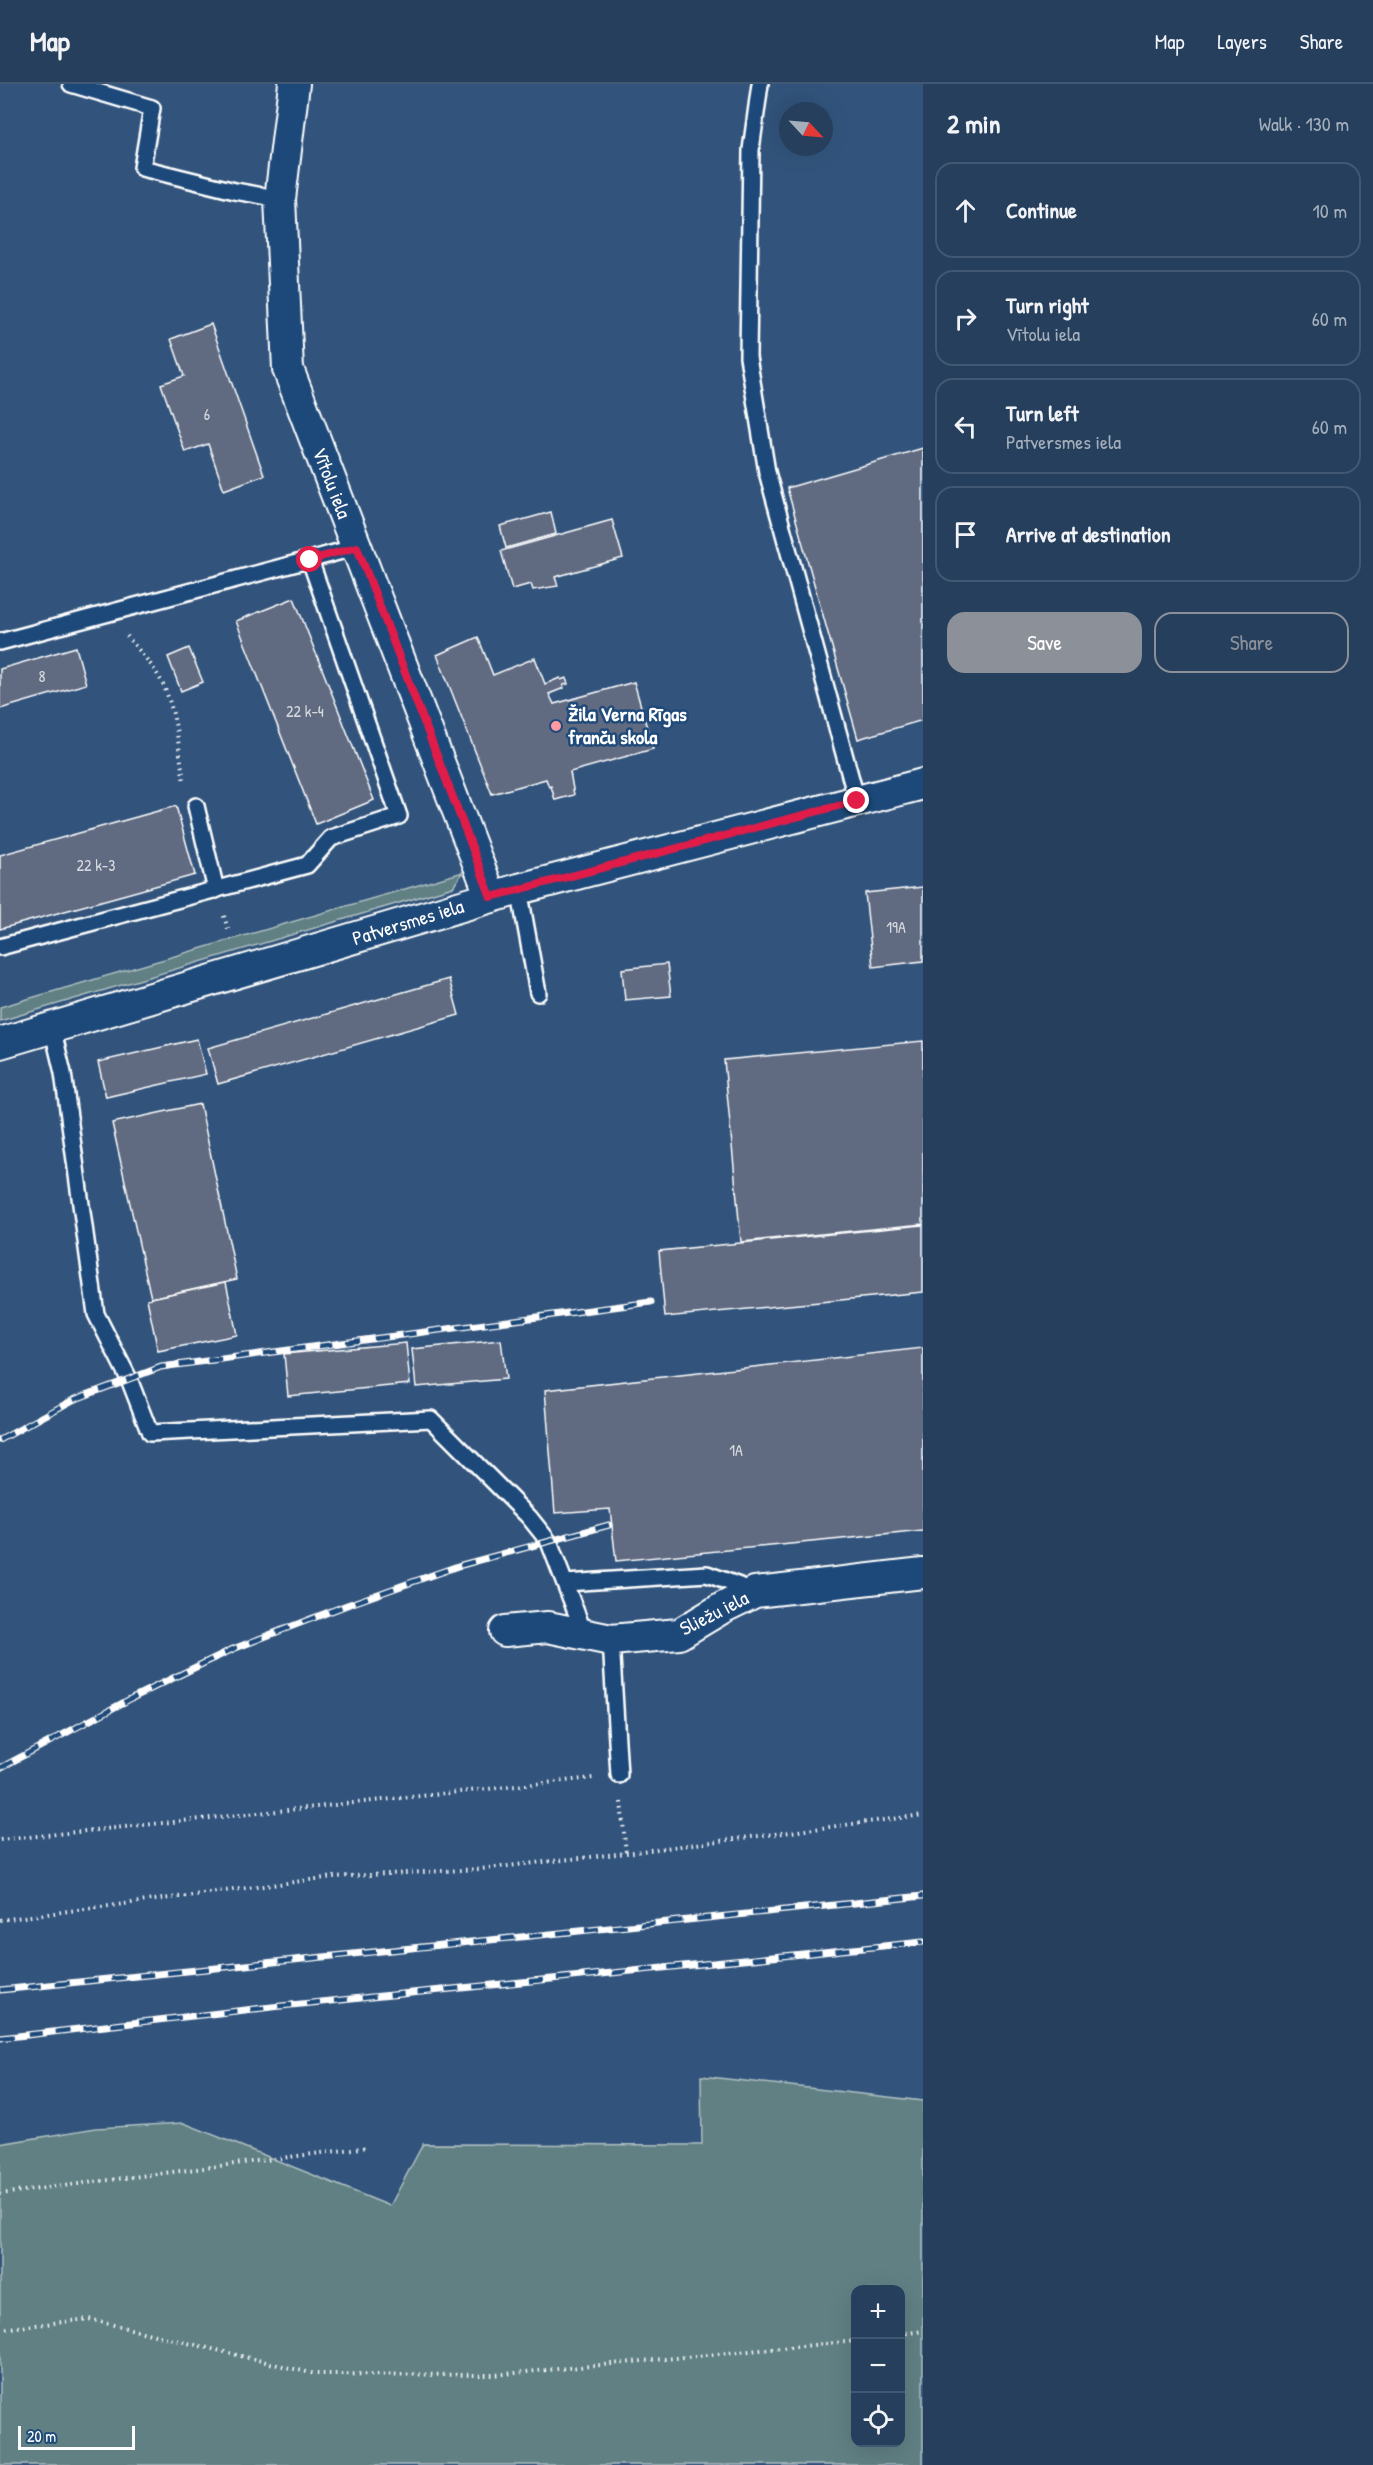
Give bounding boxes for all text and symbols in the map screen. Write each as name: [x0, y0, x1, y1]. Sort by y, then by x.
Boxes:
text: Map: [30, 22, 70, 60]
text: Map: [1155, 27, 1184, 56]
text: Layers: [1217, 27, 1267, 56]
text: Share: [1300, 27, 1343, 56]
north arrow: [779, 102, 833, 156]
text: 2 min: [947, 106, 1000, 141]
text: Walk · 130 m: [1259, 110, 1349, 137]
icon: ahead: [949, 194, 982, 227]
text: Continue: [1006, 195, 1077, 225]
text: 10 m: [1313, 197, 1347, 224]
text: Turn right: [1006, 290, 1089, 320]
icon: right: [949, 302, 982, 335]
text: 60 m: [1312, 305, 1347, 332]
text: Vītolu iela: [1006, 320, 1080, 347]
text: Turn left: [1006, 398, 1079, 428]
house number: 6: [204, 403, 210, 425]
icon: left: [949, 410, 982, 443]
text: 60 m: [1312, 413, 1347, 440]
text: Patversmes iela: [1006, 428, 1121, 455]
street label: Vītolu iela: [307, 443, 358, 522]
icon: arrive: [949, 518, 982, 551]
text: Arrive at destination: [1006, 519, 1171, 549]
route start: [296, 546, 322, 572]
button: Save: [947, 612, 1142, 673]
button: Share: [1154, 612, 1349, 673]
house number: 8: [39, 665, 46, 687]
house number: 22 k-4: [286, 700, 324, 722]
place label: Žila Verna Rīgas franču skola: [568, 700, 687, 750]
marker: Žila Verna Rīgas franču skola: [549, 719, 563, 733]
route end: [843, 787, 869, 813]
house number: 22 k-3: [77, 854, 115, 876]
street label: Patversmes iela: [349, 892, 467, 951]
house number: 19A: [886, 916, 906, 938]
house number: 1A: [729, 1439, 743, 1461]
street label: Sliežu iela: [675, 1584, 753, 1641]
map controls: [851, 2285, 905, 2447]
button: +: [851, 2285, 905, 2339]
button: −: [851, 2339, 905, 2393]
button: locate: [851, 2393, 905, 2447]
scale bar: [18, 2423, 135, 2450]
text: 20 m: [27, 2425, 56, 2447]

